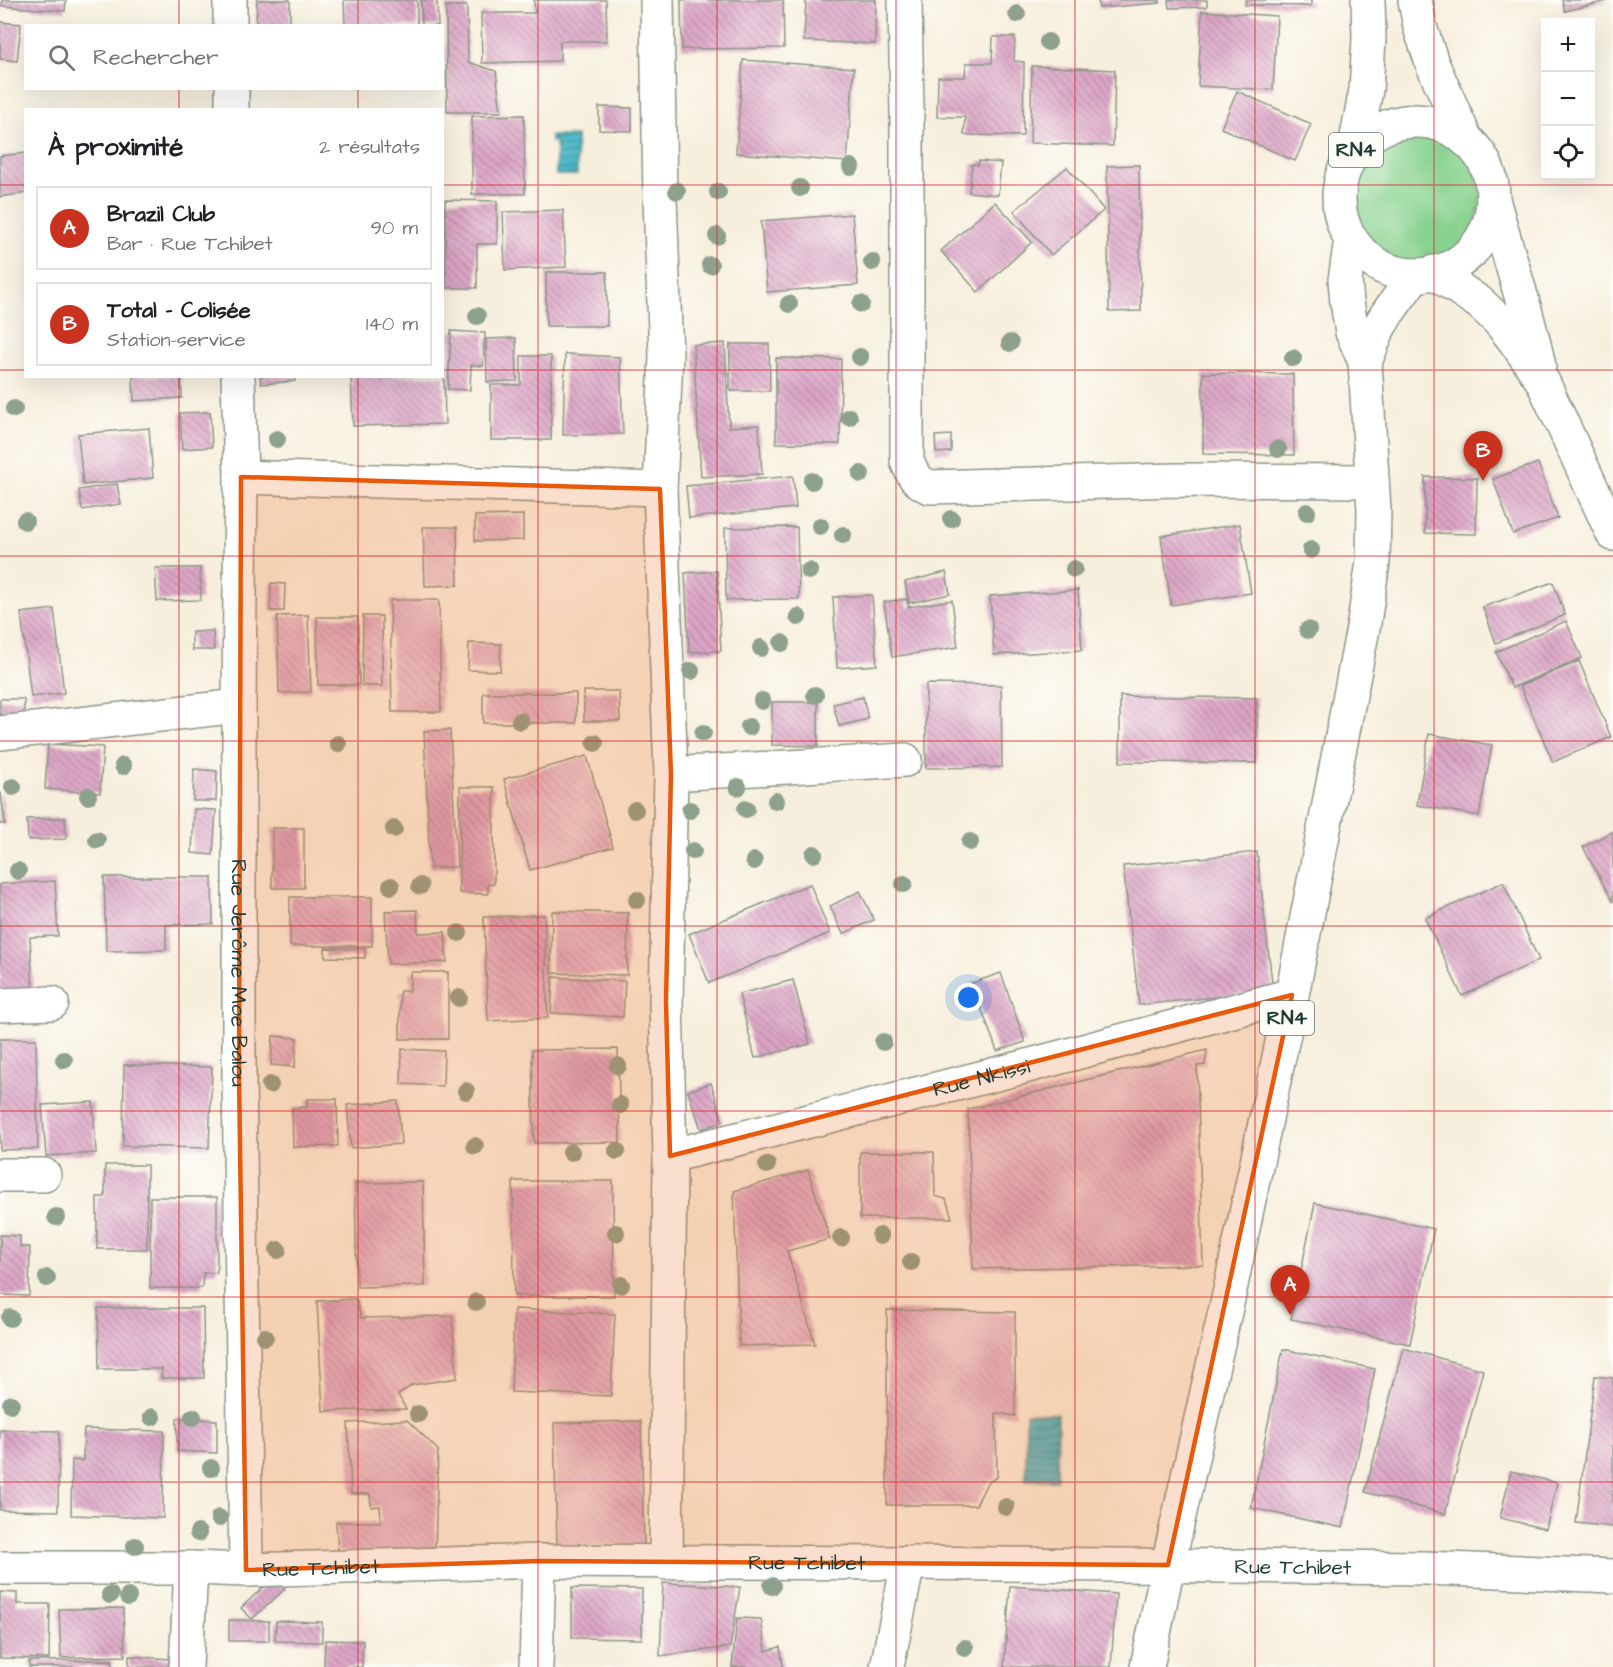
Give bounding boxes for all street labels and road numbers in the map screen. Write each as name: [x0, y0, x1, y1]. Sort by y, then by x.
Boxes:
road number: RN4: [1329, 133, 1383, 167]
street label: Rue Jerôme Moe Balou: [224, 859, 254, 1087]
road number: RN4: [1260, 1001, 1314, 1035]
street label: Rue Nkissi: [930, 1052, 1033, 1104]
street label: Rue Tchibet: [748, 1548, 866, 1577]
street label: Rue Tchibet: [262, 1551, 380, 1584]
street label: Rue Tchibet: [1234, 1552, 1352, 1582]

